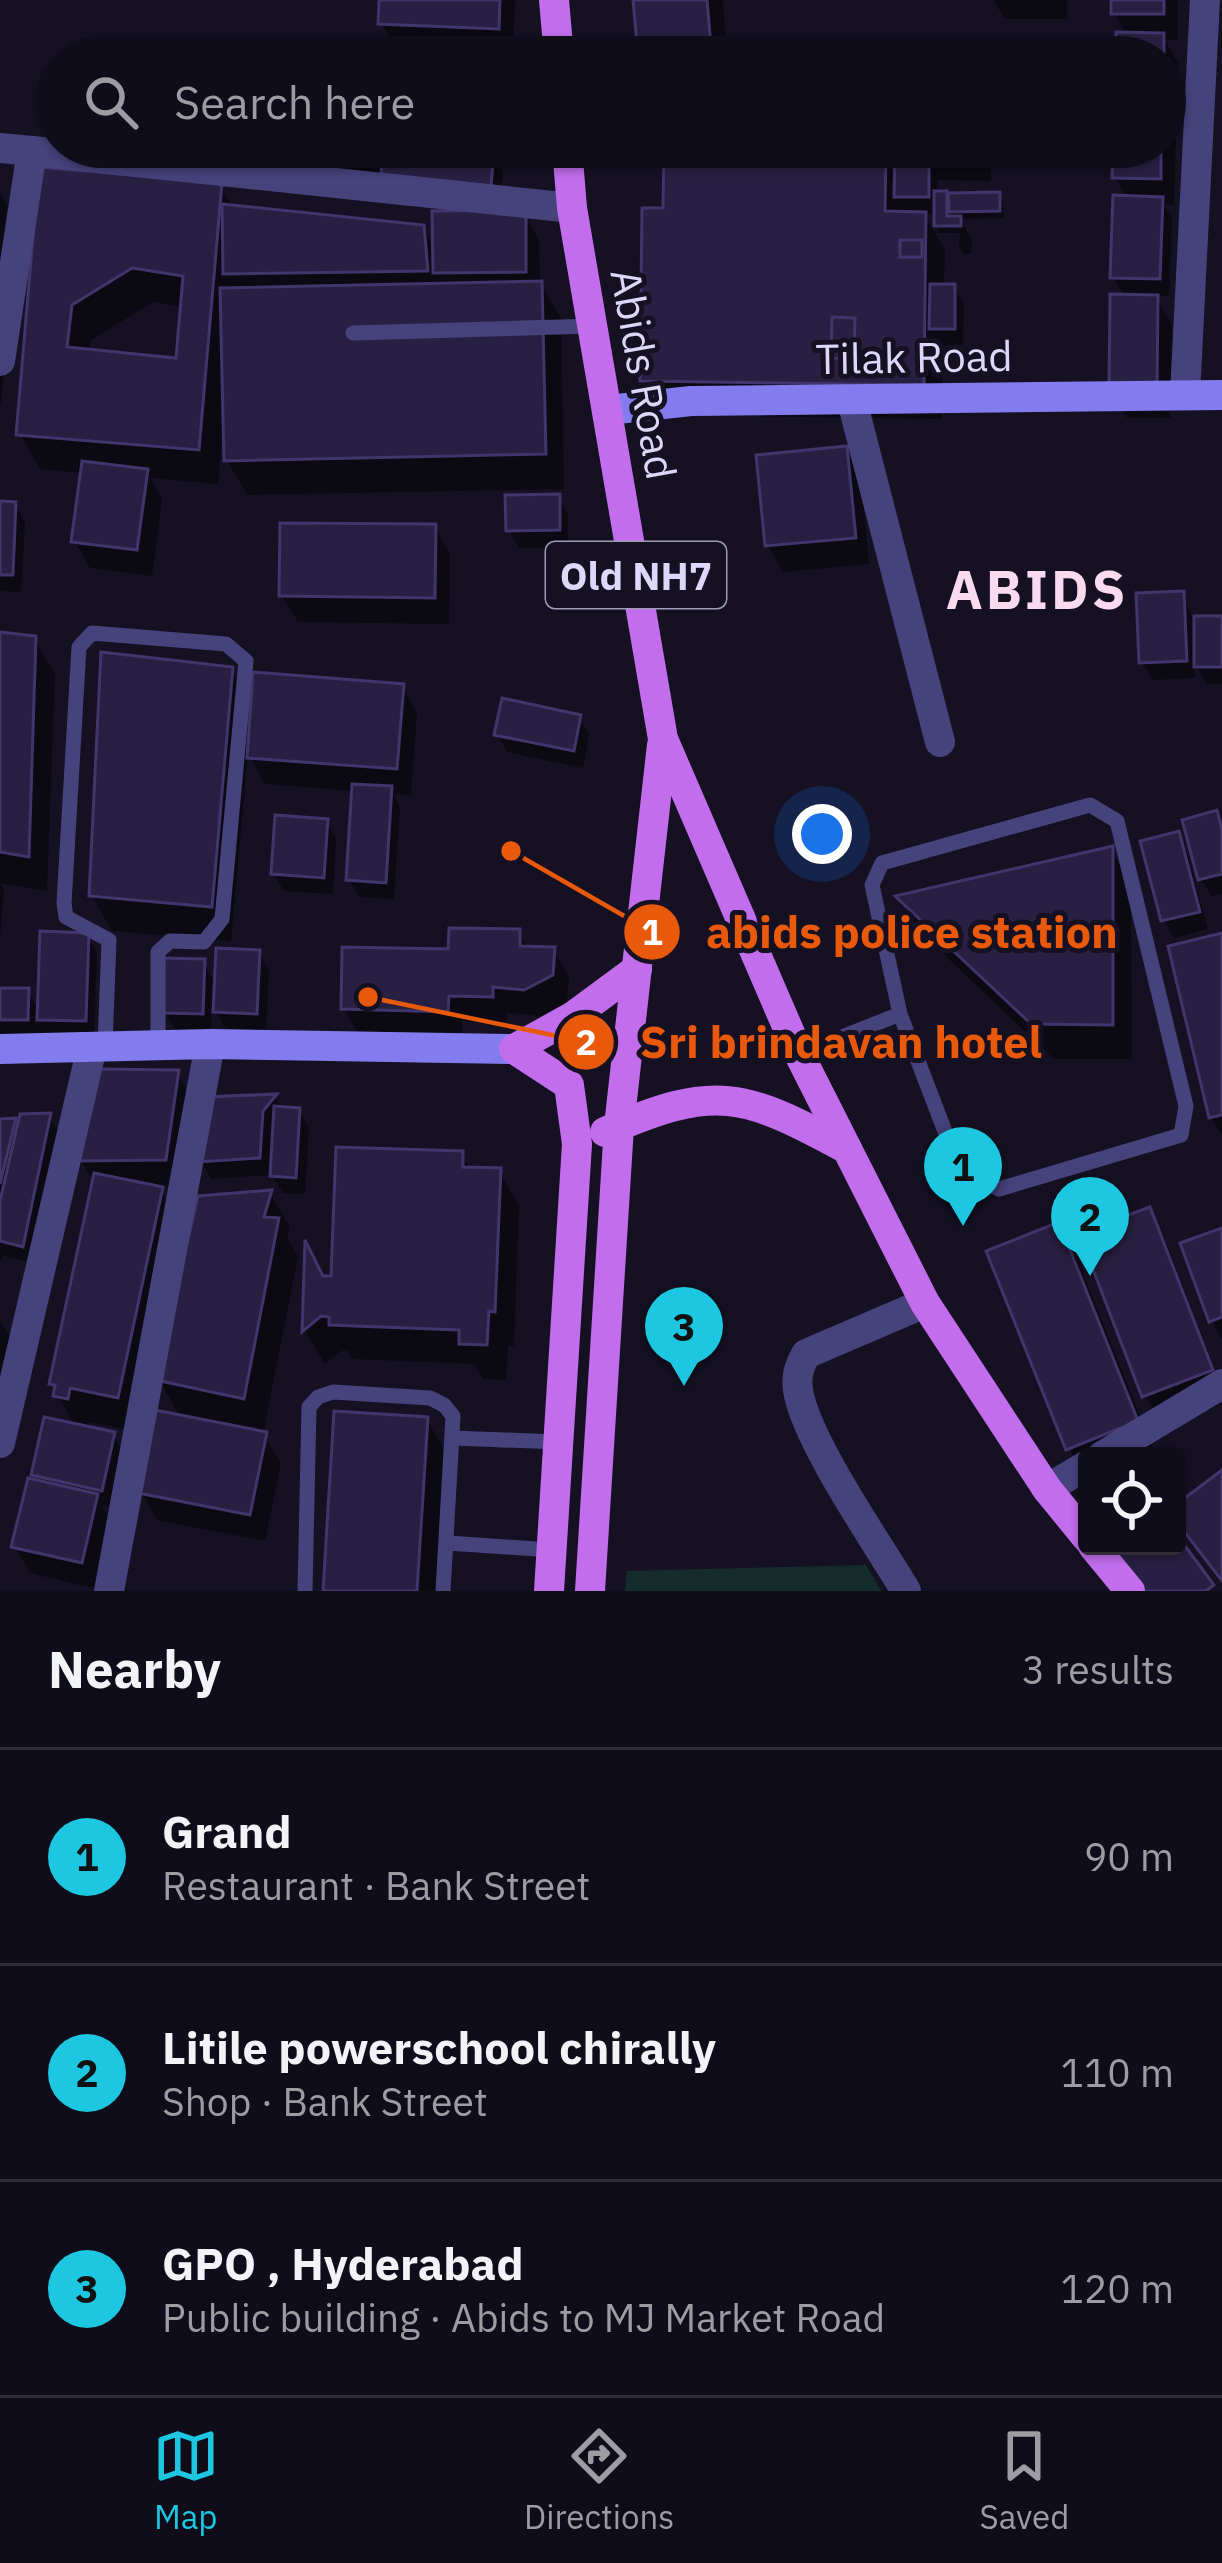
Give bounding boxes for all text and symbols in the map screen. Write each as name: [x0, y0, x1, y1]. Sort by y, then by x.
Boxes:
search box: [36, 36, 1186, 168]
icon: search: [78, 69, 144, 135]
text: Search here: [174, 73, 415, 131]
street label: Abids Road: [598, 264, 690, 484]
street label: Tilak Road: [815, 328, 1013, 386]
road number: Old NH7: [546, 542, 726, 608]
district label: ABIDS: [946, 554, 1128, 624]
your location: [792, 804, 852, 864]
callout: abids police station: [622, 892, 1142, 973]
text: abids police station: [706, 902, 1118, 960]
text: 1: [641, 908, 663, 955]
callout: Sri brindavan hotel: [556, 1002, 1066, 1083]
text: Sri brindavan hotel: [640, 1012, 1042, 1070]
text: 2: [575, 1018, 597, 1065]
pin: 1: [924, 1127, 1002, 1226]
pin: 2: [1051, 1177, 1129, 1276]
pin: 3: [645, 1287, 723, 1386]
map controls: [1078, 1447, 1186, 1555]
button: locate: [1078, 1447, 1186, 1555]
text: Nearby: [48, 1636, 221, 1702]
text: 3 results: [1022, 1644, 1174, 1695]
text: Grand: [162, 1802, 292, 1860]
text: 1: [75, 1831, 99, 1882]
text: 90 m: [1084, 1831, 1174, 1882]
text: Restaurant · Bank Street: [162, 1860, 590, 1911]
text: Litile powerschool chirally: [162, 2018, 716, 2076]
text: 2: [75, 2047, 99, 2098]
text: 110 m: [1061, 2047, 1174, 2098]
text: Shop · Bank Street: [162, 2076, 488, 2127]
text: GPO , Hyderabad: [162, 2234, 524, 2292]
text: 3: [75, 2263, 99, 2314]
text: 120 m: [1061, 2263, 1174, 2314]
text: Public building · Abids to MJ Market Road: [162, 2292, 885, 2343]
tab: Map: [153, 2423, 219, 2538]
tab: Directions: [524, 2423, 674, 2538]
tab: Saved: [980, 2423, 1069, 2538]

